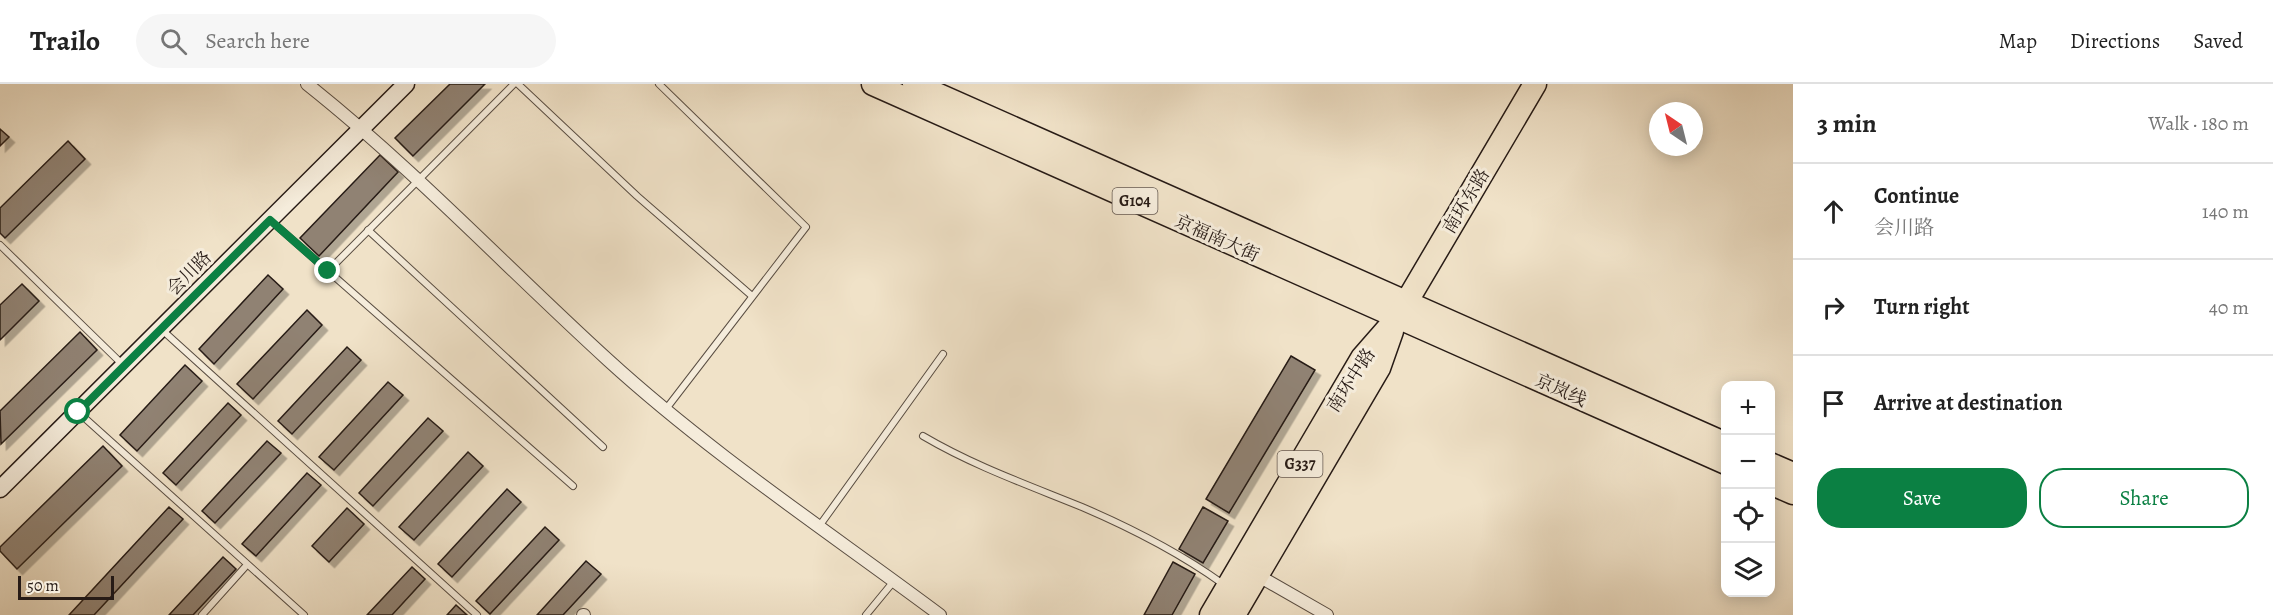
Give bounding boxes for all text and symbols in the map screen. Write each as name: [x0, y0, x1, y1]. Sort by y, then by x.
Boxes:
search box: [136, 14, 556, 68]
text: Trailo: [30, 22, 100, 60]
icon: search: [157, 25, 190, 58]
text: Search here: [205, 26, 310, 56]
text: Map: [1999, 27, 2037, 55]
text: Directions: [2070, 27, 2160, 55]
text: Saved: [2193, 27, 2243, 55]
north arrow: [1649, 102, 1703, 156]
text: 3 min: [1817, 106, 1877, 141]
text: Walk · 180 m: [2148, 110, 2249, 137]
street label: 南环东路: [1437, 164, 1495, 238]
text: Continue: [1874, 181, 1959, 211]
road number: G104: [1112, 188, 1158, 214]
icon: ahead: [1817, 195, 1850, 228]
text: 140 m: [2202, 198, 2249, 225]
street label: 京福南大街: [1171, 209, 1263, 267]
text: 会川路: [1874, 214, 1934, 241]
street label: 会川路: [161, 245, 217, 301]
route end: [314, 257, 340, 283]
icon: right: [1817, 291, 1850, 324]
text: Turn right: [1874, 292, 1970, 322]
text: 40 m: [2209, 294, 2249, 321]
street label: 南环中路: [1321, 343, 1381, 417]
street label: 京岚线: [1531, 368, 1591, 412]
map controls: [1721, 381, 1775, 597]
button: +: [1721, 381, 1775, 435]
icon: arrive: [1817, 387, 1850, 420]
text: Arrive at destination: [1874, 388, 2063, 418]
route start: [64, 398, 90, 424]
button: −: [1721, 435, 1775, 489]
road number: G337: [1278, 451, 1322, 477]
button: Save: [1817, 468, 2027, 528]
button: Share: [2039, 468, 2249, 528]
button: locate: [1721, 489, 1775, 543]
button: layers: [1721, 543, 1775, 597]
scale bar: [18, 573, 114, 600]
text: 50 m: [27, 575, 59, 597]

